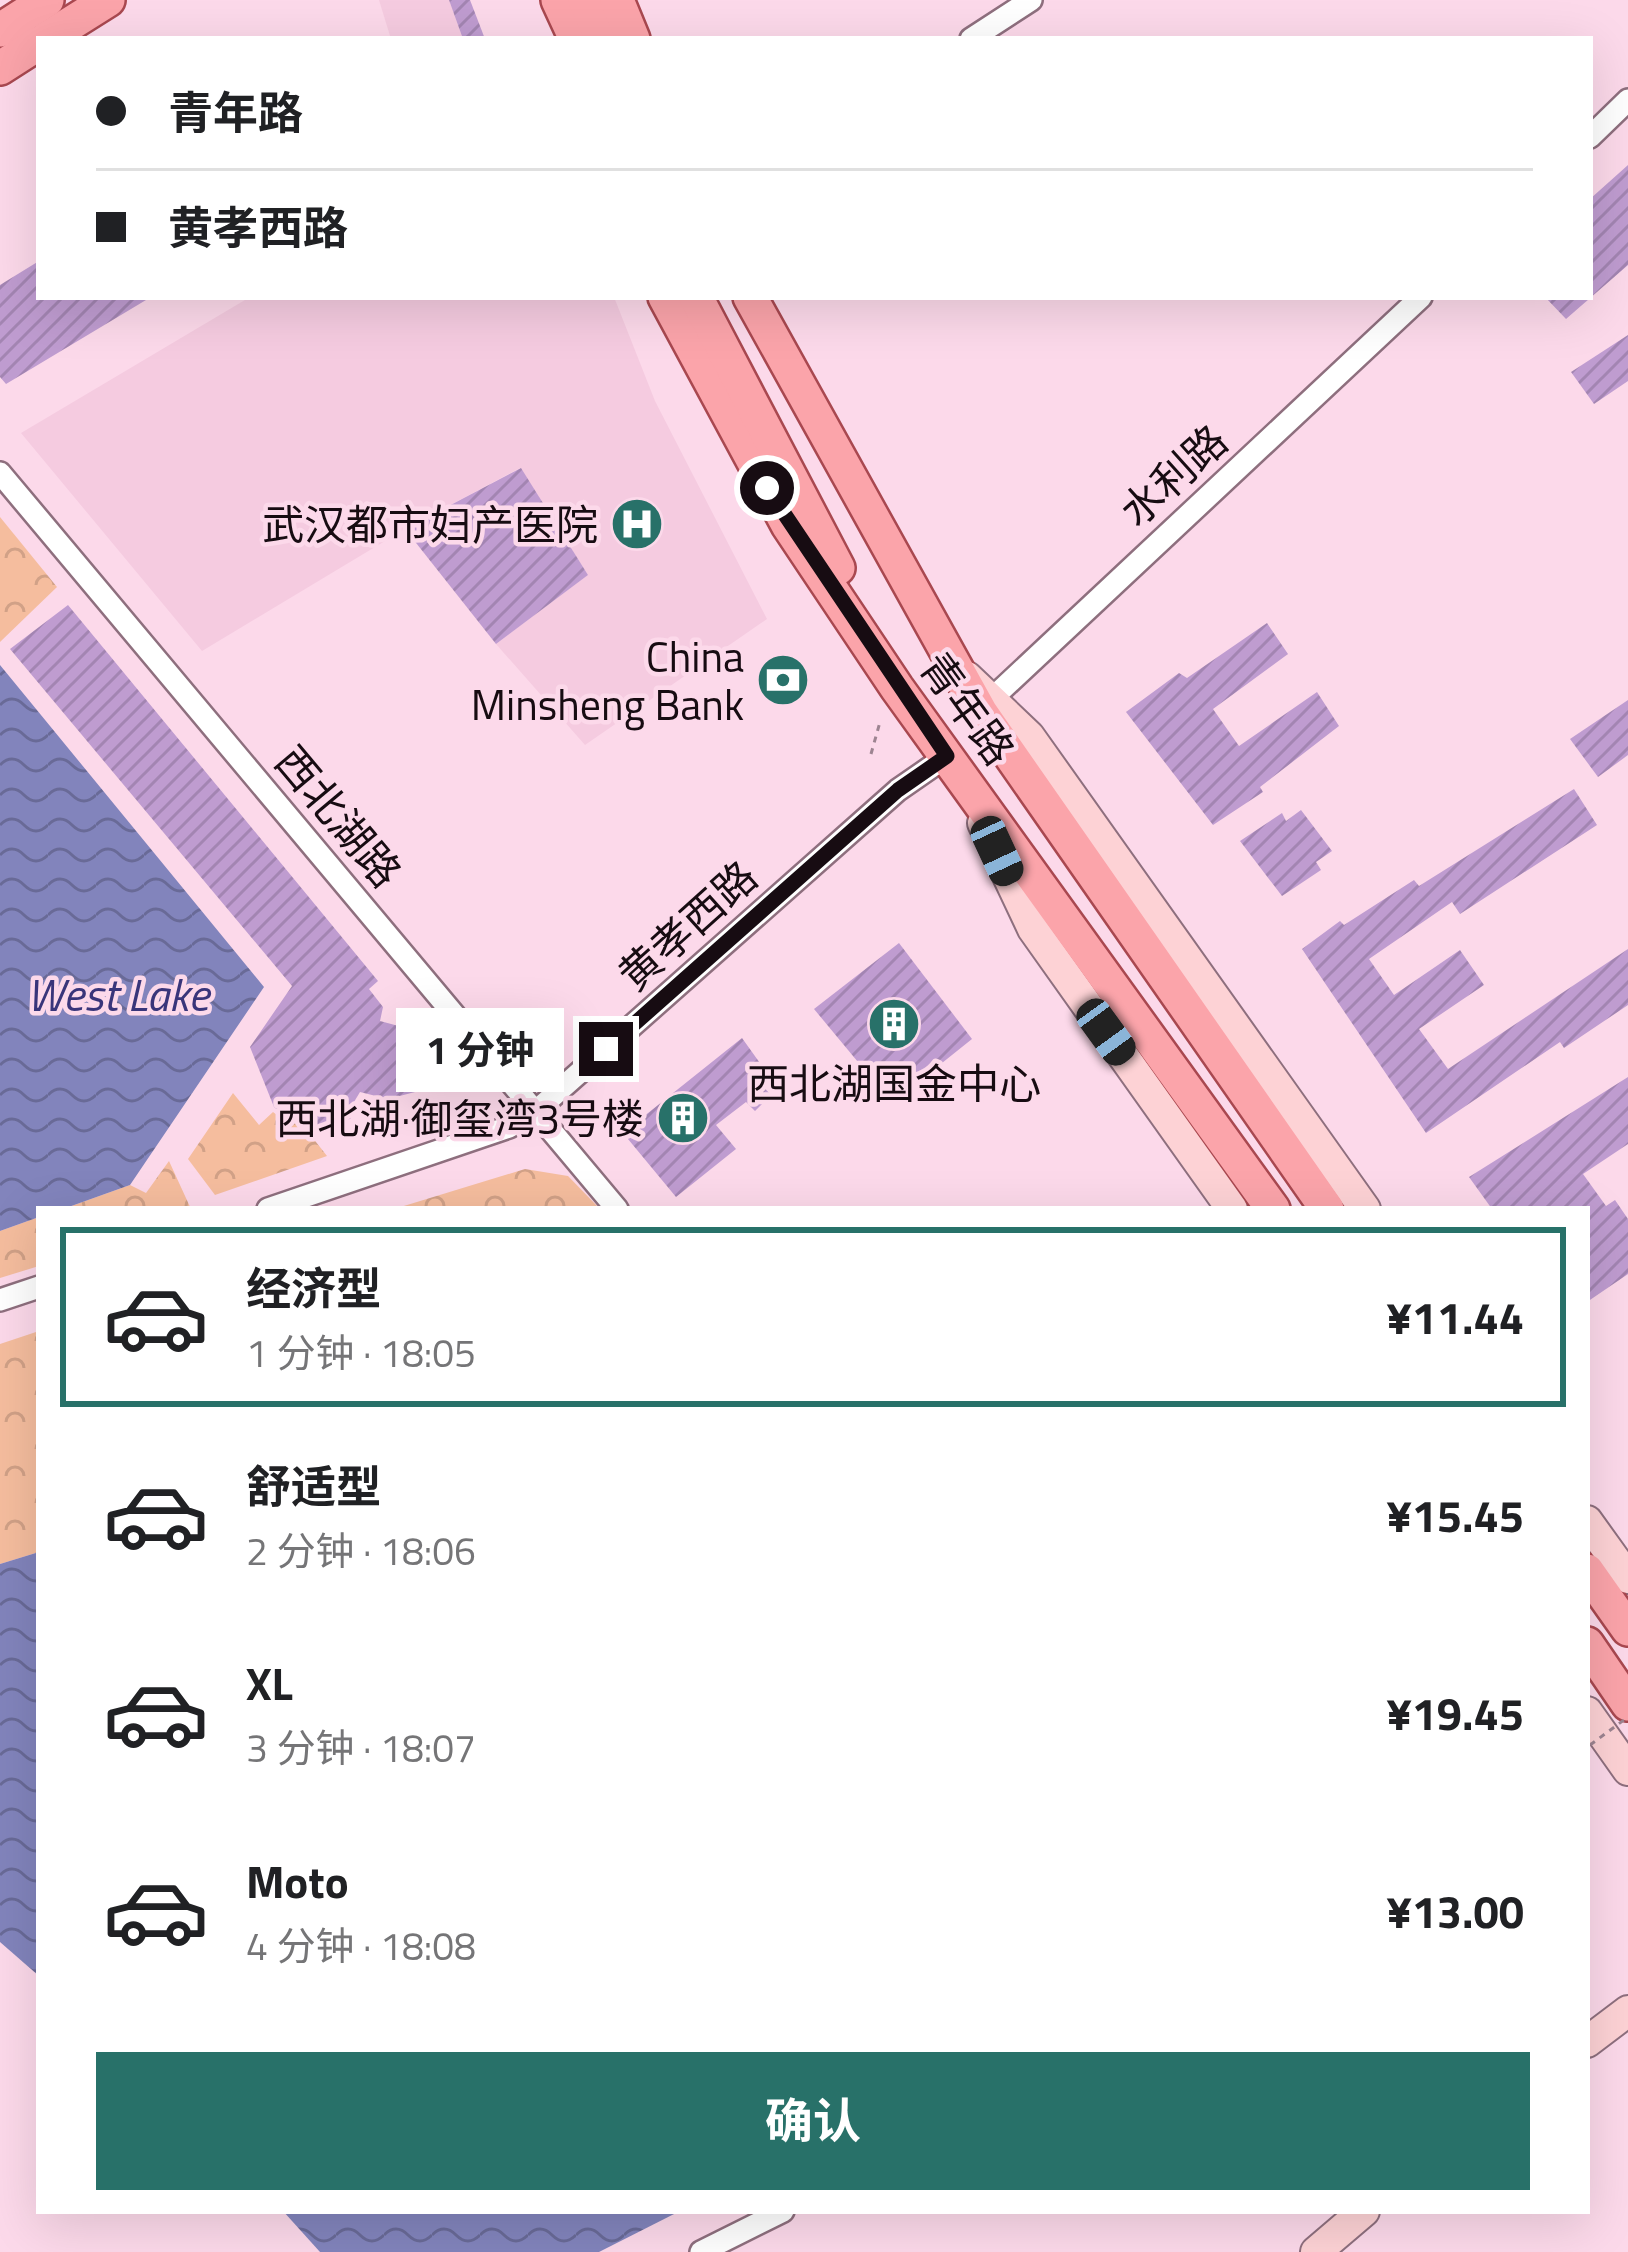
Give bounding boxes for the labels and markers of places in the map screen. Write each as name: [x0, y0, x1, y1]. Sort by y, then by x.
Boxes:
place label: 武汉都市妇产医院: [262, 492, 598, 556]
hospital icon: 武汉都市妇产医院: [609, 496, 665, 552]
place label: China Minsheng Bank: [471, 624, 744, 736]
bank icon: China Minsheng Bank: [755, 652, 811, 708]
building icon: 西北湖国金中心: [866, 996, 922, 1052]
place label: 西北湖国金中心: [747, 1051, 1041, 1115]
place label: 西北湖·御玺湾3号楼: [275, 1086, 644, 1150]
building icon: 西北湖·御玺湾3号楼: [655, 1090, 711, 1146]

